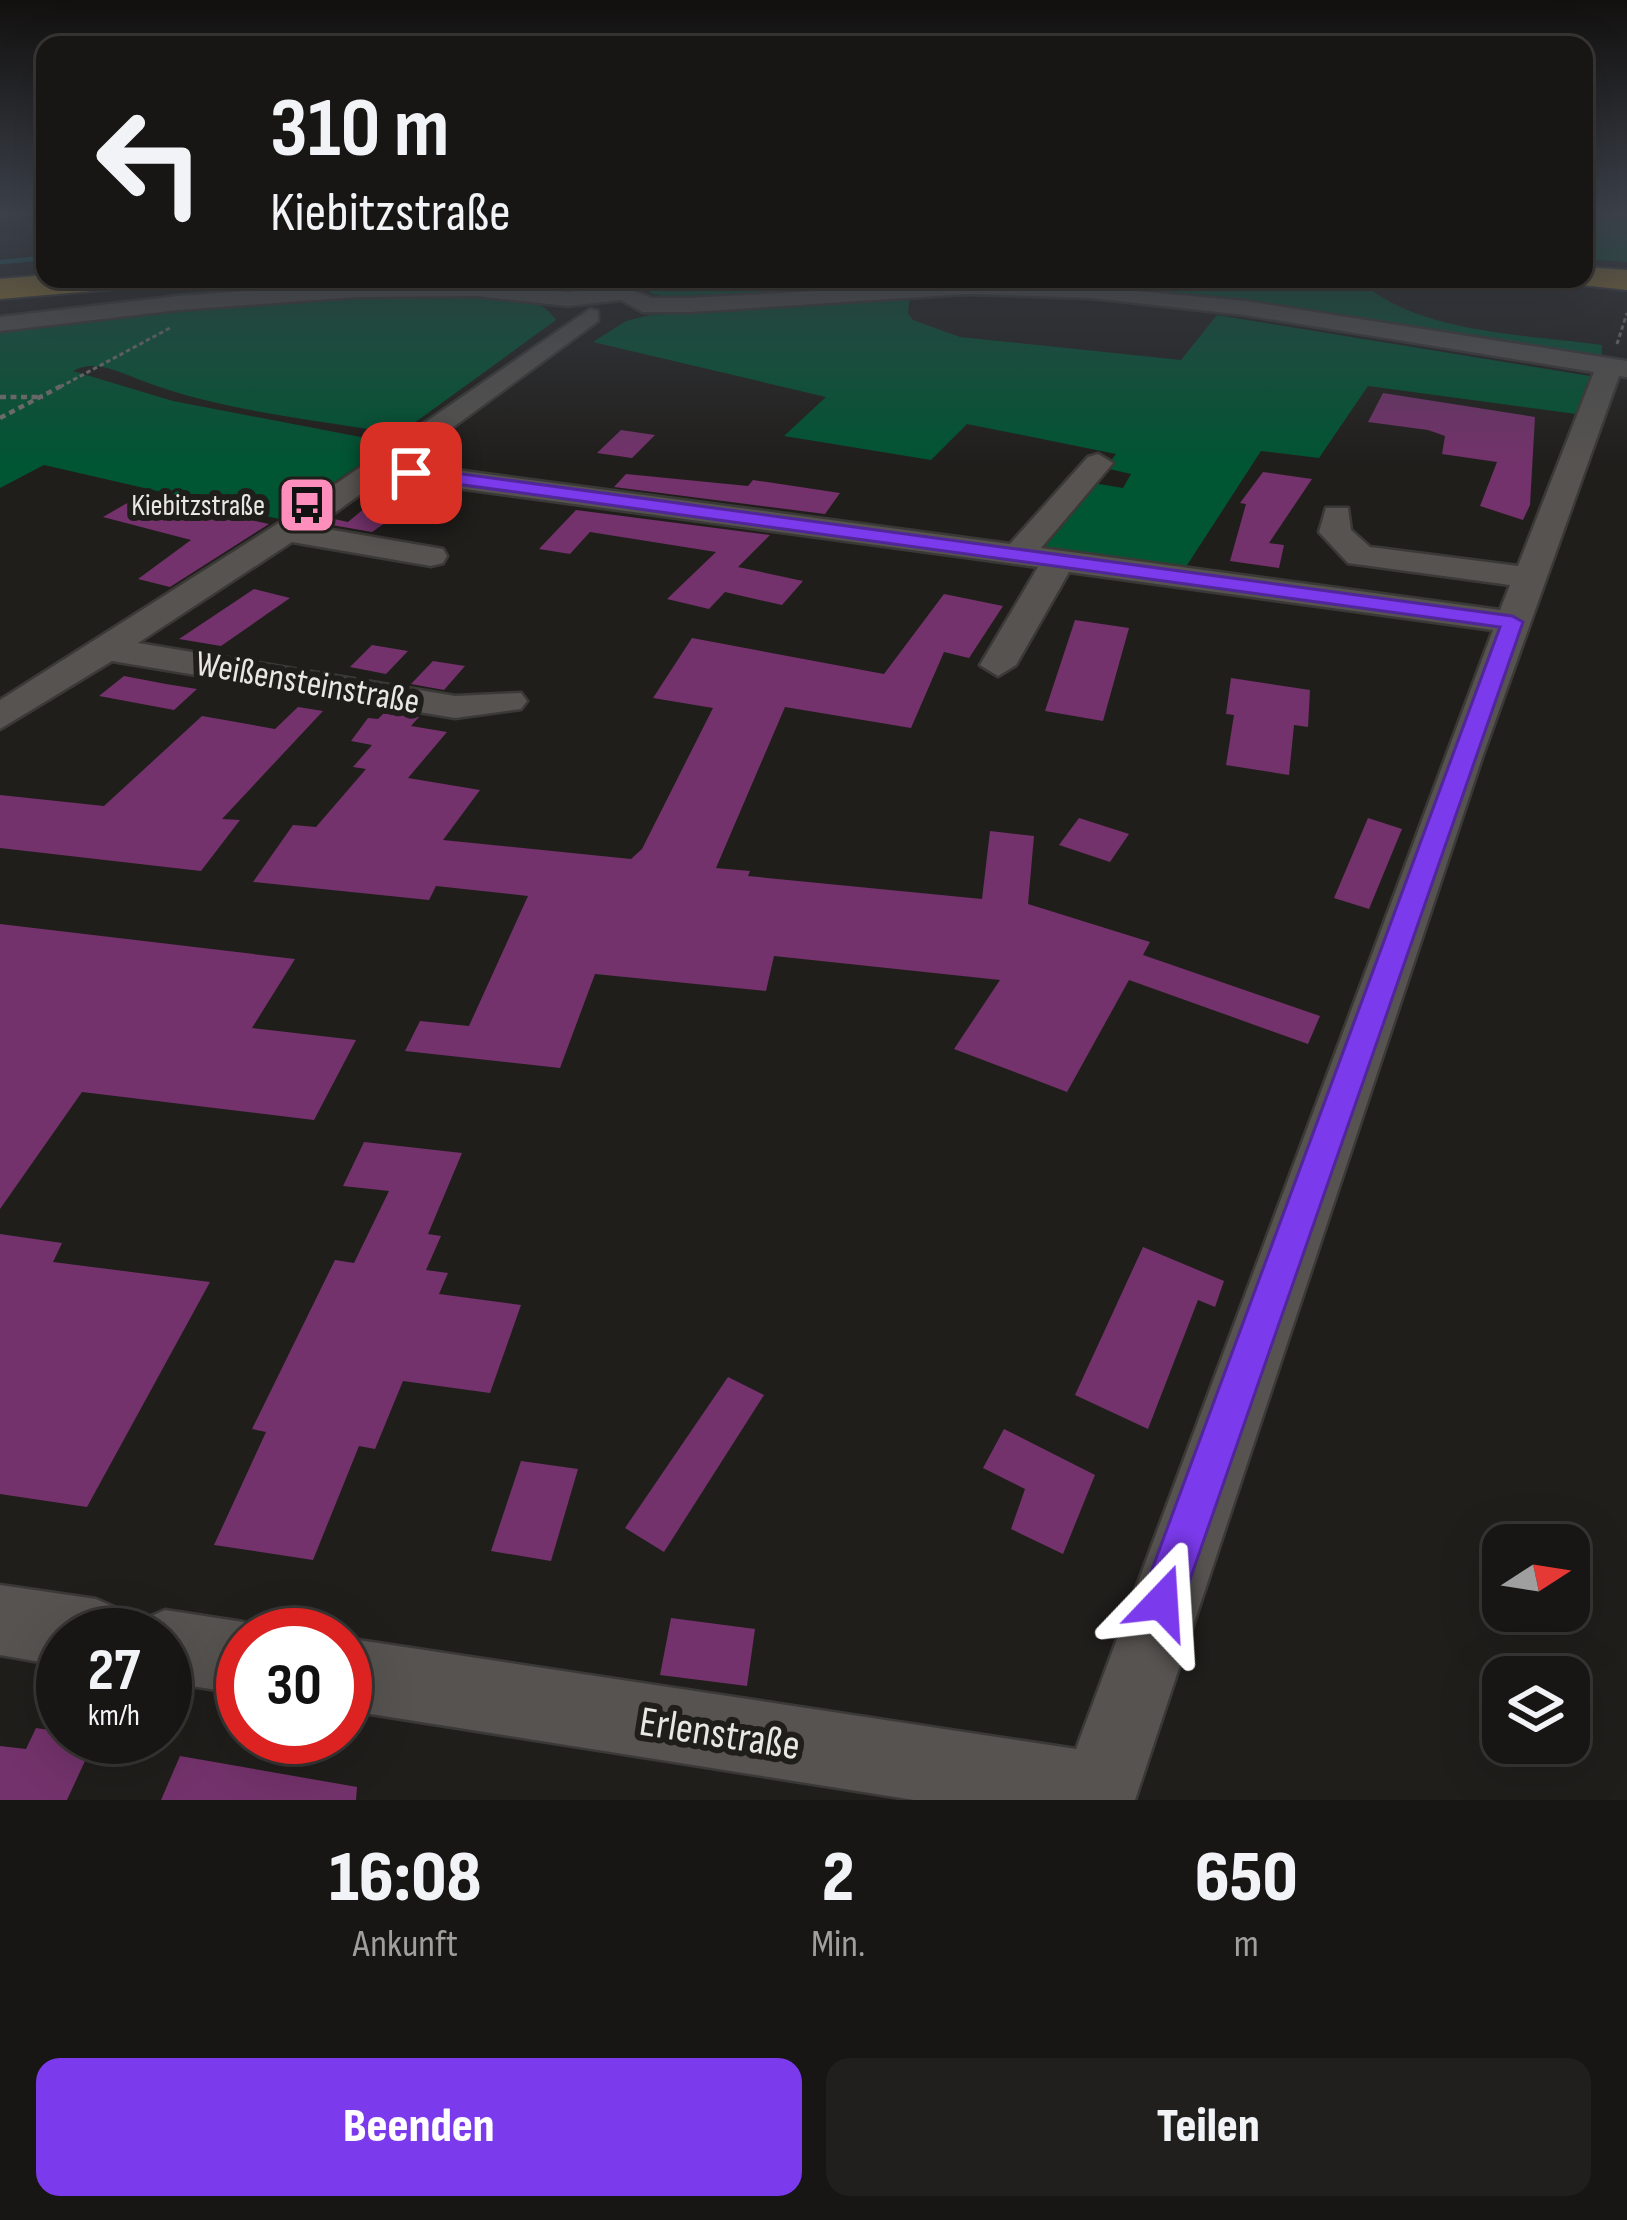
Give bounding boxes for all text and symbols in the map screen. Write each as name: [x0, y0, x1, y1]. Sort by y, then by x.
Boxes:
text: 310 m: [270, 79, 449, 180]
icon: left: [72, 84, 228, 240]
text: Kiebitzstraße: [270, 181, 511, 246]
pin: [360, 422, 462, 524]
icon: arrive: [378, 440, 444, 506]
bus stop icon: Kiebitzstraße: [276, 474, 338, 536]
place label: Kiebitzstraße: [131, 488, 265, 524]
street label: Weißensteinstraße: [192, 643, 423, 724]
north arrow: [1482, 1524, 1590, 1632]
map controls: [1482, 1524, 1590, 1764]
position arrow: [1099, 1539, 1225, 1665]
speed limit sign: 30: [216, 1608, 372, 1764]
text: 27: [88, 1635, 140, 1707]
button: layers: [1482, 1656, 1590, 1764]
street label: Erlenstraße: [636, 1697, 804, 1772]
text: km/h: [88, 1698, 140, 1734]
text: 16:08: [329, 1835, 482, 1922]
text: 2: [822, 1835, 854, 1922]
text: 650: [1195, 1835, 1298, 1922]
text: Ankunft: [353, 1921, 458, 1968]
text: Min.: [811, 1921, 865, 1968]
text: m: [1234, 1921, 1259, 1968]
button: Beenden: [36, 2058, 802, 2196]
button: Teilen: [826, 2058, 1591, 2196]

